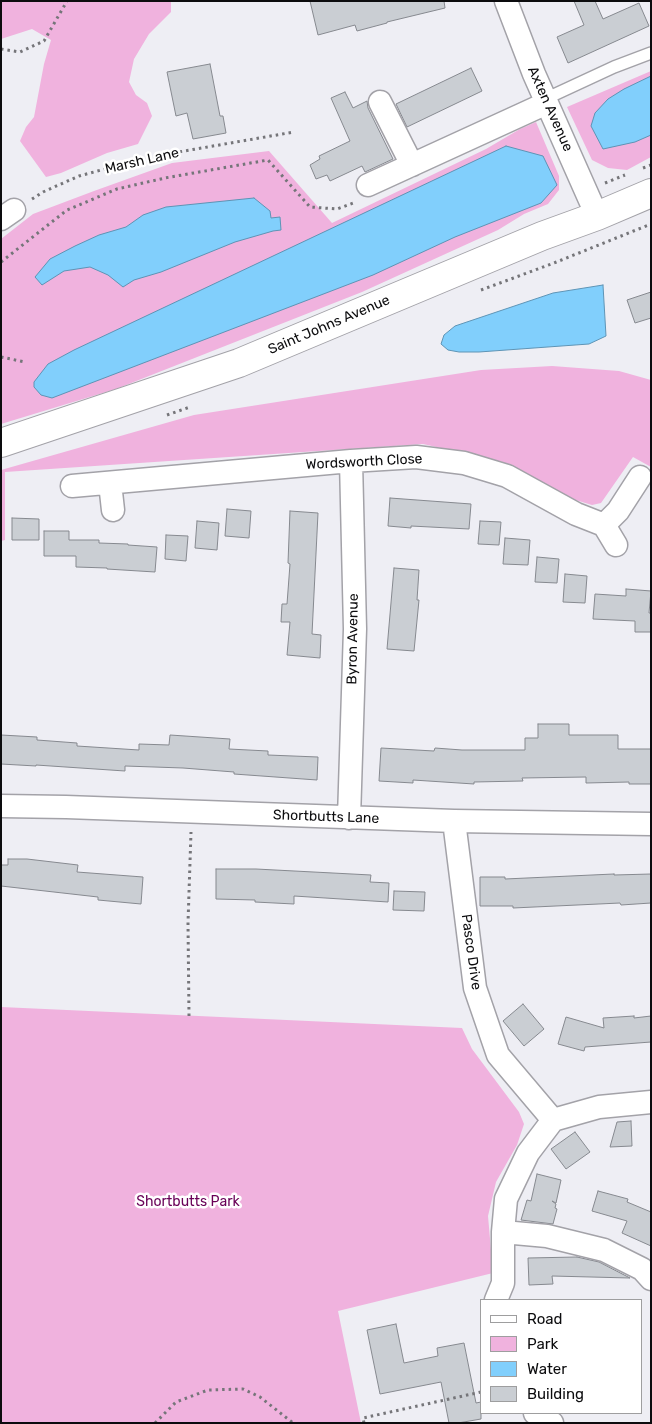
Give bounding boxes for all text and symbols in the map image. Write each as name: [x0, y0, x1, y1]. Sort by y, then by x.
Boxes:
street label: Axten Avenue: [524, 64, 576, 154]
street label: Marsh Lane: [103, 144, 181, 178]
street label: Saint Johns Avenue: [266, 292, 392, 358]
street label: Wordsworth Close: [305, 451, 423, 473]
street label: Byron Avenue: [344, 593, 362, 685]
street label: Shortbutts Lane: [273, 807, 379, 827]
street label: Pasco Drive: [457, 913, 485, 991]
park label: Shortbutts Park: [136, 1194, 240, 1210]
legend: [480, 1299, 642, 1414]
text: Road: [527, 1310, 563, 1328]
text: Park: [527, 1335, 558, 1353]
text: Water: [527, 1360, 567, 1378]
text: Building: [527, 1385, 584, 1403]

